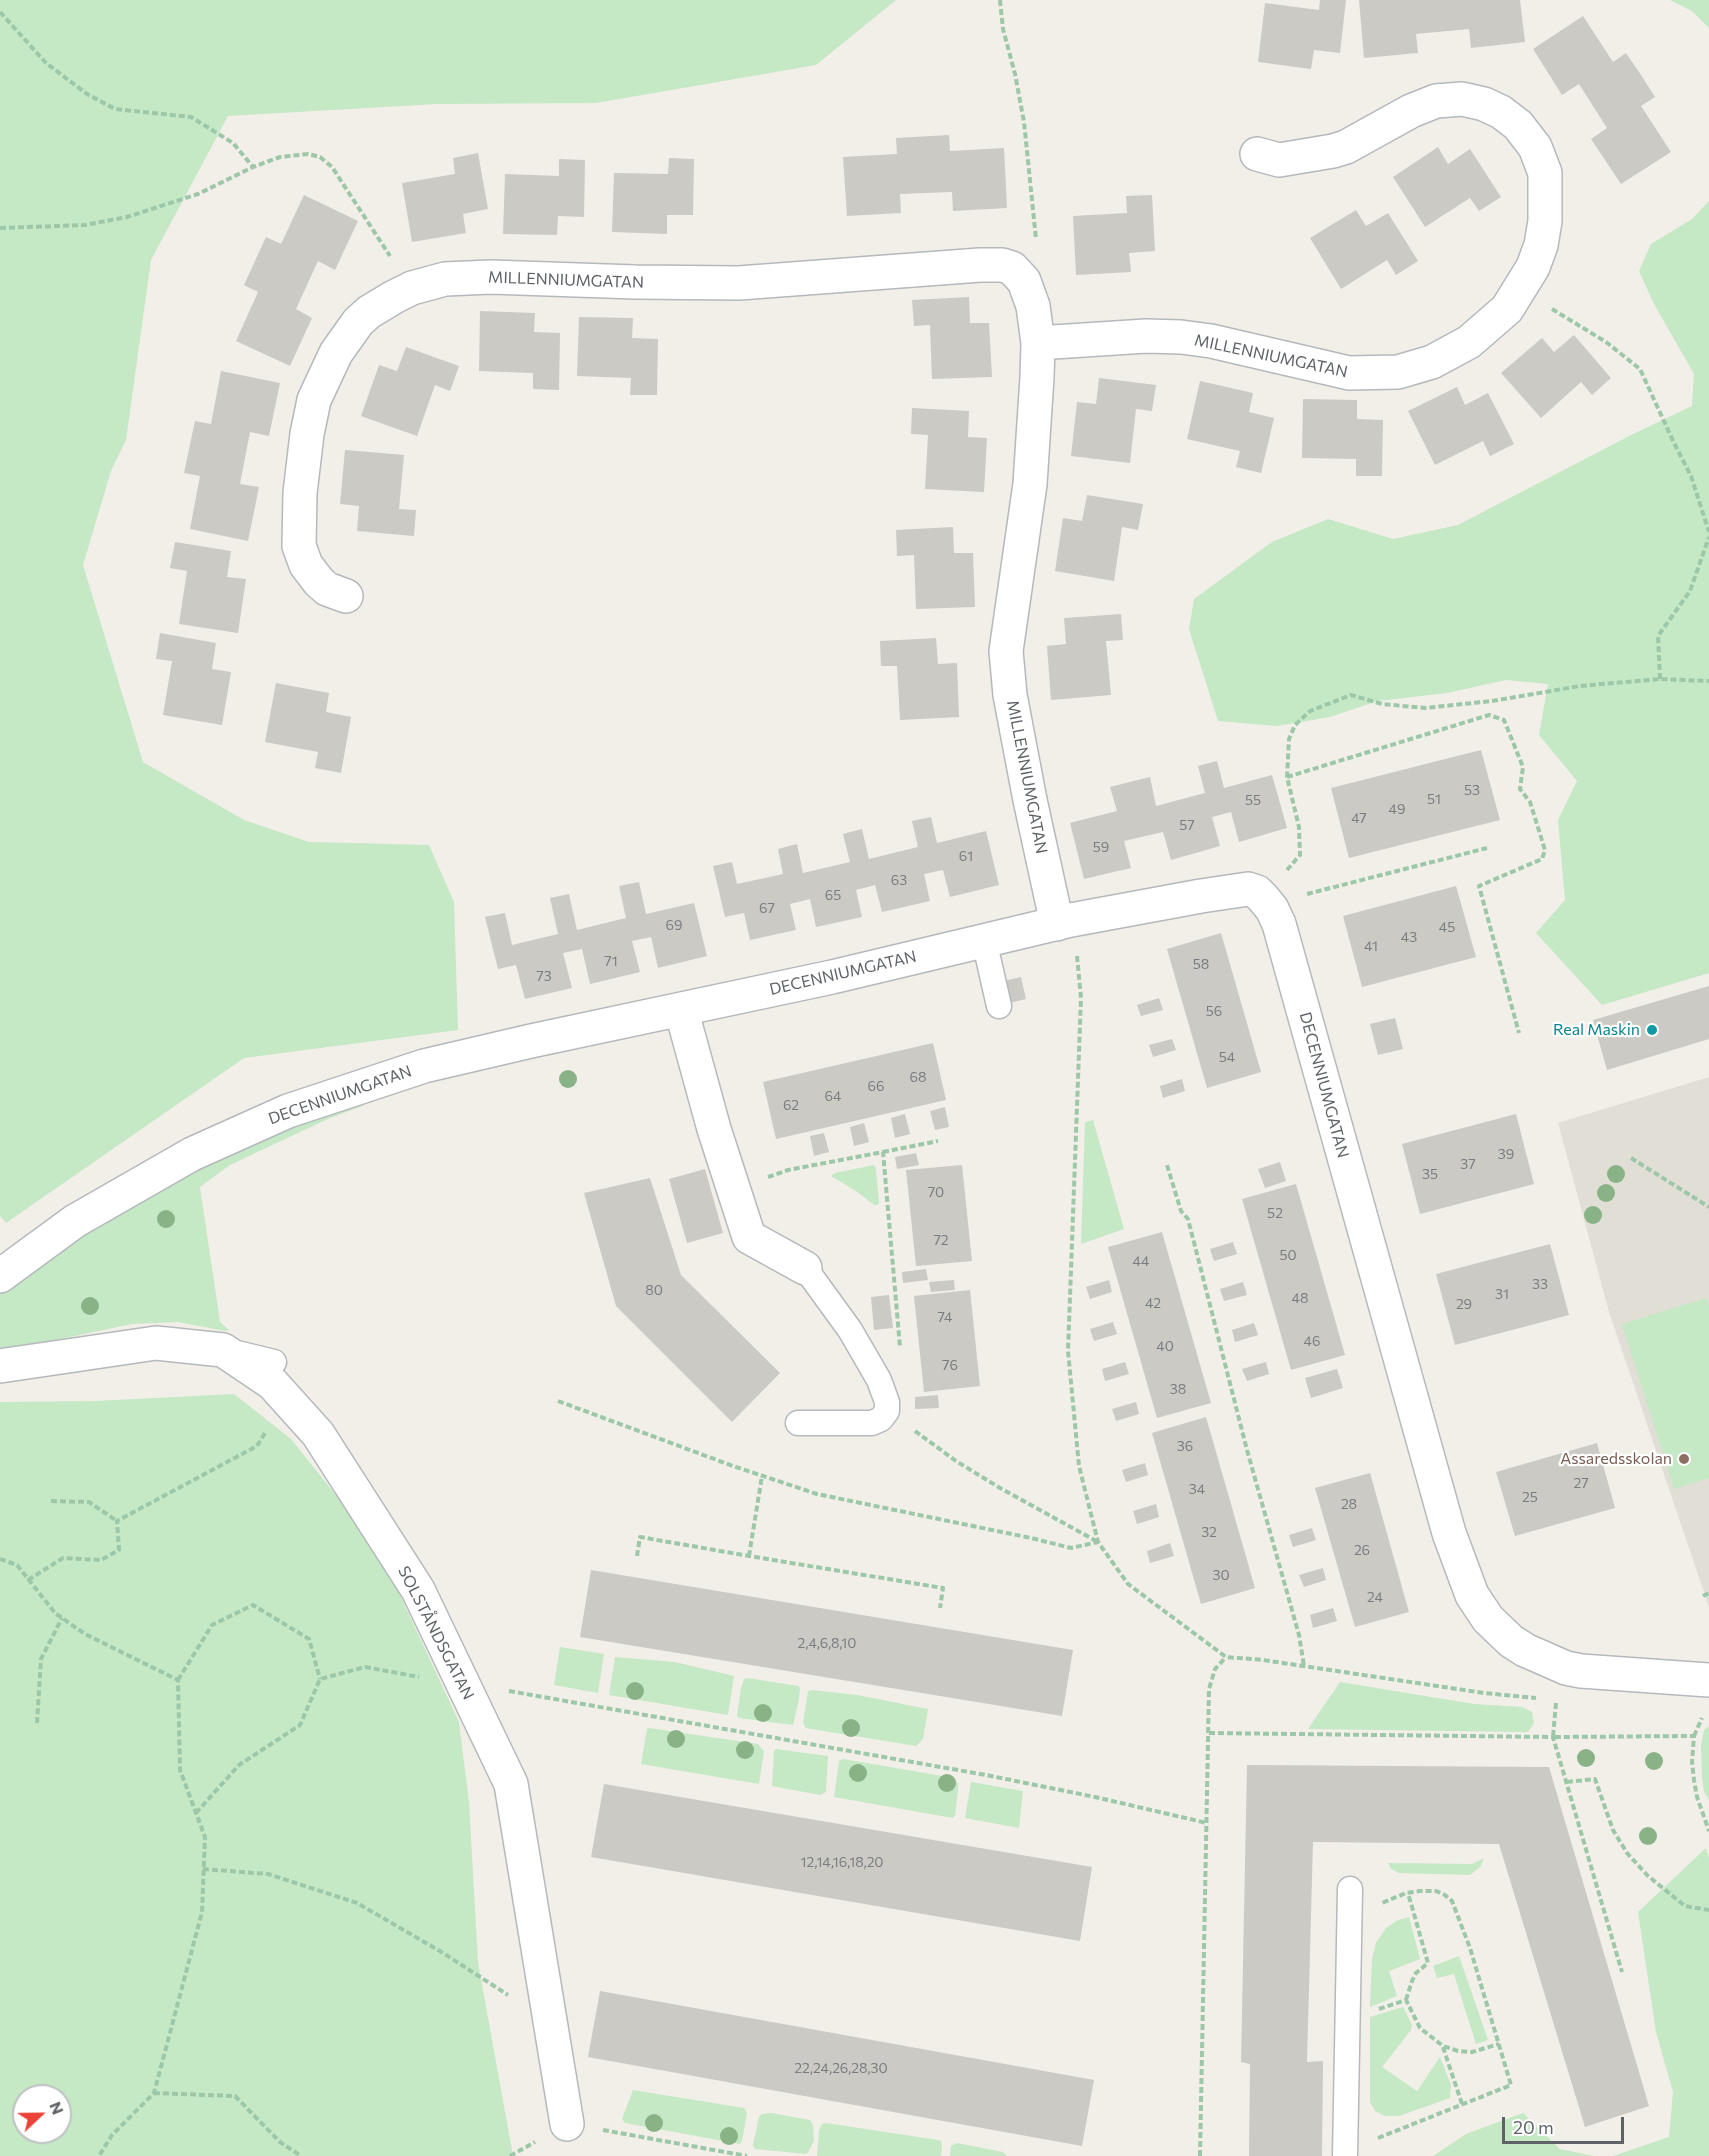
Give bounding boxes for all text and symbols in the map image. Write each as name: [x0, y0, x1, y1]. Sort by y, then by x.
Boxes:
street label: MILLENNIUMGATAN: [488, 268, 644, 292]
street label: MILLENNIUMGATAN: [1193, 330, 1349, 382]
street label: MILLENNIUMGATAN: [1003, 699, 1051, 855]
house number: 53: [1464, 782, 1480, 798]
house number: 51: [1427, 791, 1441, 807]
house number: 55: [1245, 792, 1261, 808]
house number: 49: [1389, 801, 1405, 817]
house number: 47: [1351, 810, 1367, 826]
house number: 57: [1179, 817, 1195, 833]
house number: 59: [1093, 839, 1109, 855]
house number: 61: [959, 848, 973, 864]
house number: 63: [891, 872, 907, 888]
house number: 65: [825, 887, 841, 903]
house number: 67: [759, 900, 775, 916]
house number: 69: [666, 917, 682, 933]
house number: 45: [1439, 919, 1455, 935]
house number: 43: [1401, 929, 1417, 945]
house number: 41: [1364, 938, 1378, 954]
street label: DECENNIUMGATAN: [768, 947, 918, 999]
house number: 71: [604, 953, 618, 969]
house number: 58: [1193, 956, 1209, 972]
house number: 73: [536, 968, 552, 984]
house number: 56: [1206, 1003, 1222, 1019]
street label: DECENNIUMGATAN: [1295, 1010, 1353, 1160]
place label: Real Maskin: [1553, 1020, 1640, 1040]
marker: Real Maskin: [1645, 1023, 1659, 1037]
house number: 54: [1219, 1049, 1235, 1065]
street label: DECENNIUMGATAN: [266, 1061, 414, 1129]
house number: 68: [910, 1069, 926, 1085]
house number: 66: [868, 1078, 884, 1094]
house number: 64: [825, 1088, 841, 1104]
house number: 62: [783, 1097, 799, 1113]
house number: 39: [1498, 1146, 1514, 1162]
house number: 37: [1460, 1156, 1476, 1172]
house number: 35: [1422, 1166, 1438, 1182]
house number: 70: [928, 1184, 944, 1200]
house number: 52: [1267, 1205, 1283, 1221]
house number: 72: [933, 1232, 949, 1248]
house number: 50: [1279, 1247, 1297, 1263]
house number: 44: [1133, 1253, 1149, 1269]
house number: 33: [1532, 1276, 1548, 1292]
house number: 80: [645, 1282, 663, 1298]
house number: 31: [1495, 1286, 1509, 1302]
house number: 48: [1292, 1290, 1308, 1306]
house number: 42: [1145, 1295, 1161, 1311]
house number: 29: [1456, 1296, 1472, 1312]
house number: 74: [938, 1309, 952, 1325]
house number: 46: [1304, 1333, 1320, 1349]
house number: 40: [1156, 1338, 1174, 1354]
house number: 76: [942, 1357, 958, 1373]
house number: 38: [1170, 1381, 1186, 1397]
house number: 36: [1177, 1438, 1193, 1454]
place label: Assaredsskolan: [1560, 1449, 1672, 1469]
marker: Assaredsskolan: [1677, 1452, 1691, 1466]
house number: 27: [1573, 1475, 1589, 1491]
house number: 34: [1189, 1481, 1205, 1497]
house number: 25: [1522, 1489, 1538, 1505]
house number: 28: [1341, 1496, 1357, 1512]
house number: 32: [1201, 1524, 1217, 1540]
house number: 26: [1354, 1542, 1370, 1558]
street label: SOLSTÅNDSGATAN: [394, 1563, 478, 1703]
house number: 30: [1212, 1567, 1230, 1583]
house number: 24: [1367, 1589, 1383, 1605]
house number: 2,4,6,8,10: [798, 1635, 856, 1651]
house number: 12,14,16,18,20: [800, 1854, 884, 1870]
house number: 22,24,26,28,30: [794, 2060, 888, 2076]
north arrow: [12, 2084, 72, 2144]
text: N: [46, 2099, 68, 2117]
scale bar: [1505, 2105, 1626, 2143]
text: 20 m: [1513, 2116, 1554, 2138]

